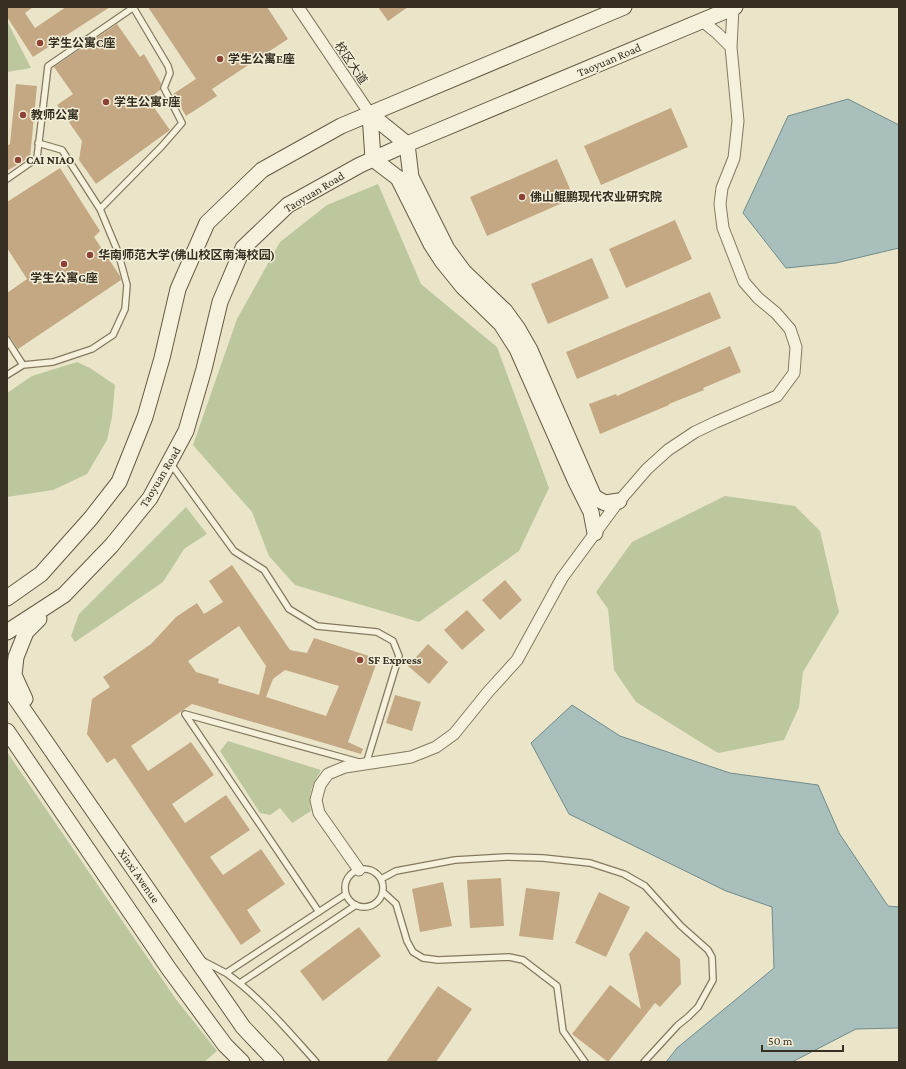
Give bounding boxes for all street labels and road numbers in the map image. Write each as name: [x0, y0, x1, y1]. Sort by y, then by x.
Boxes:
street label: 校区大道: [332, 39, 370, 87]
street label: Taoyuan Road: [575, 40, 644, 80]
street label: Taoyuan Road: [281, 168, 347, 216]
street label: Taoyuan Road: [136, 444, 184, 510]
street label: Xinxi Avenue: [115, 846, 163, 906]

